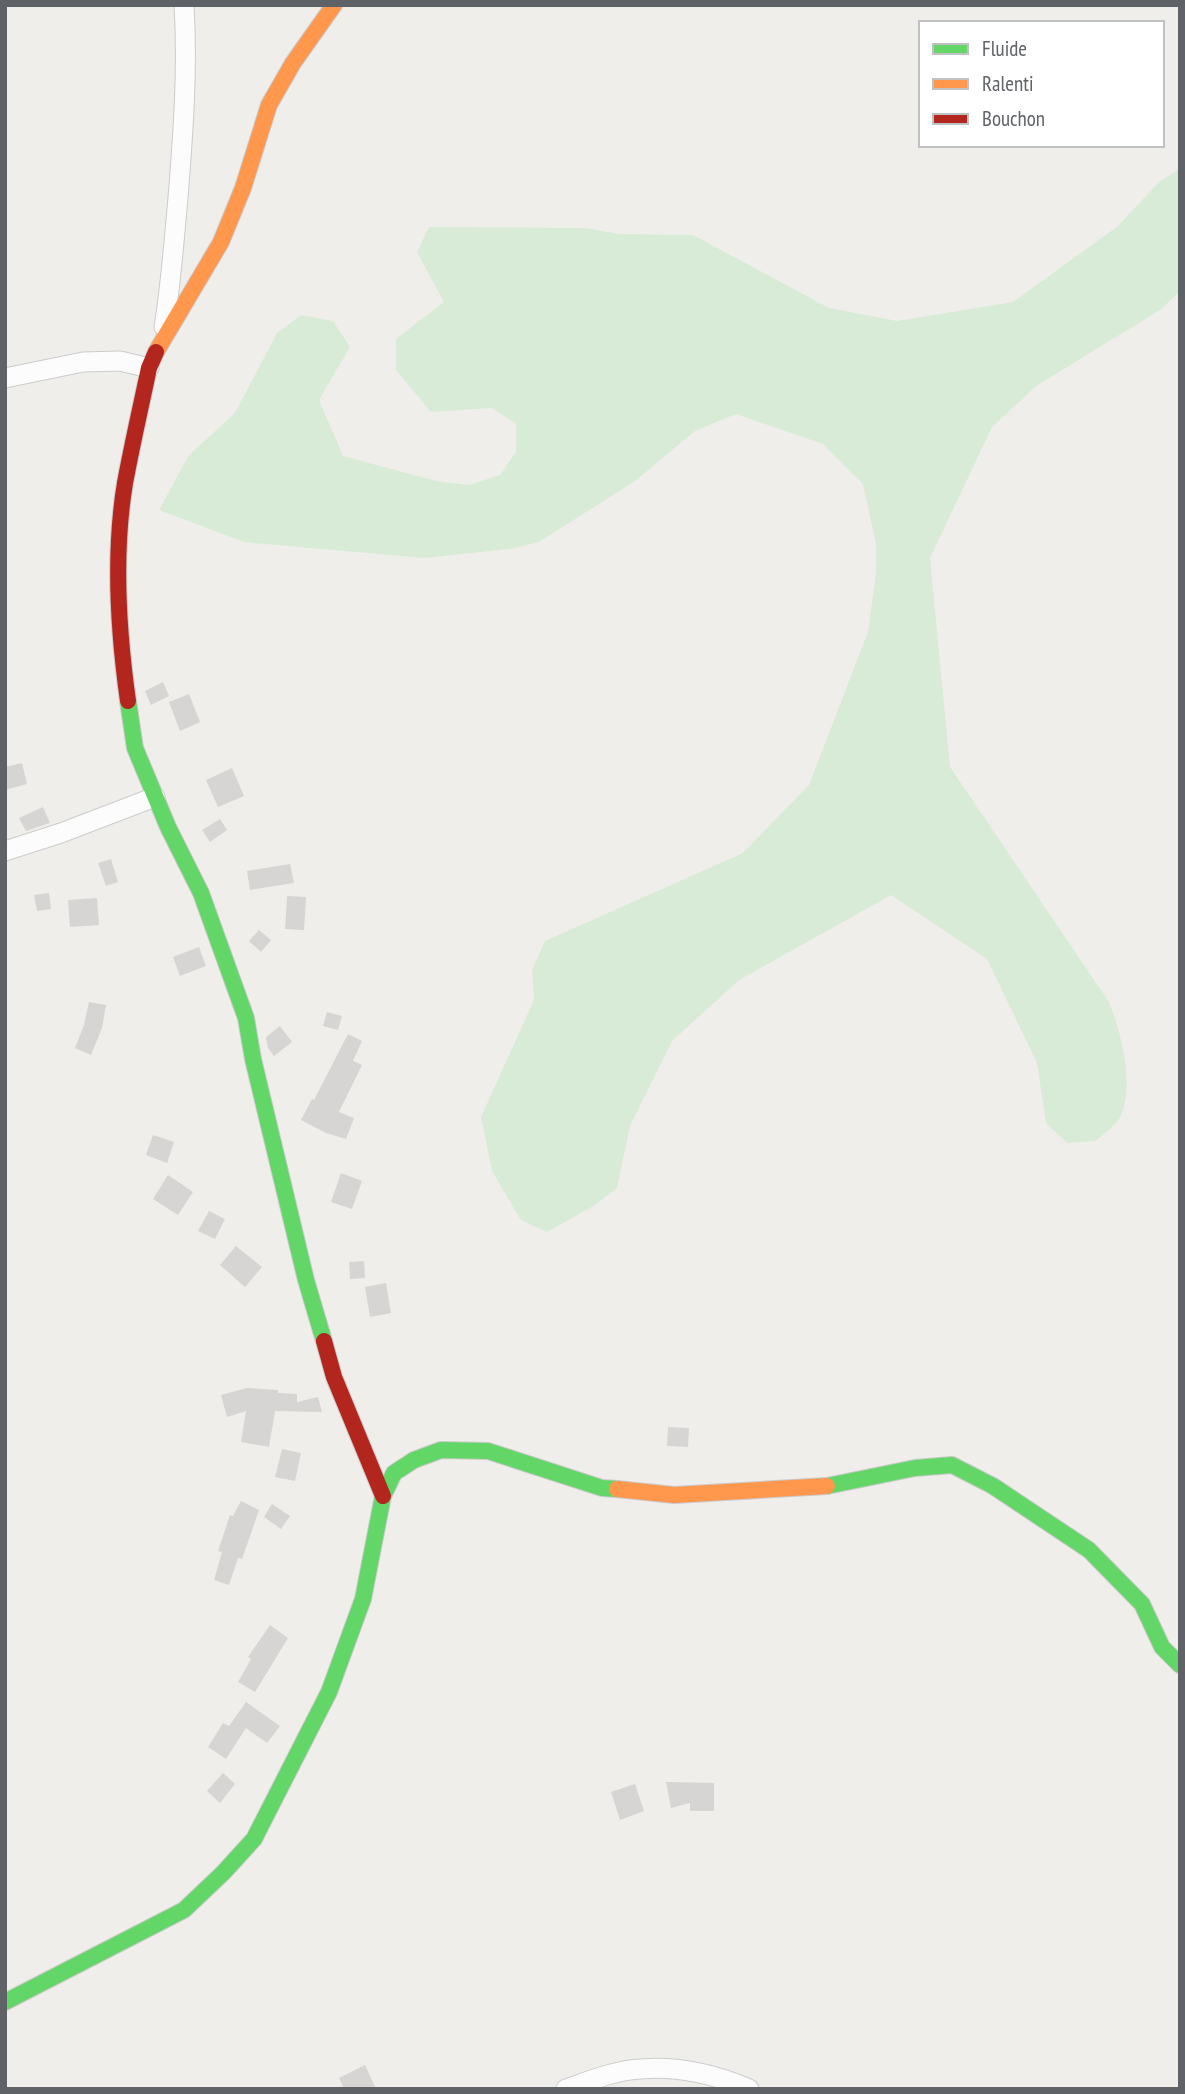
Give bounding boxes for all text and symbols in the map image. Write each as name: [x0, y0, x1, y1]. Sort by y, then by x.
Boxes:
legend: [919, 21, 1164, 147]
text: Fluide: [982, 35, 1027, 62]
text: Ralenti: [982, 70, 1034, 97]
text: Bouchon: [982, 105, 1045, 132]

